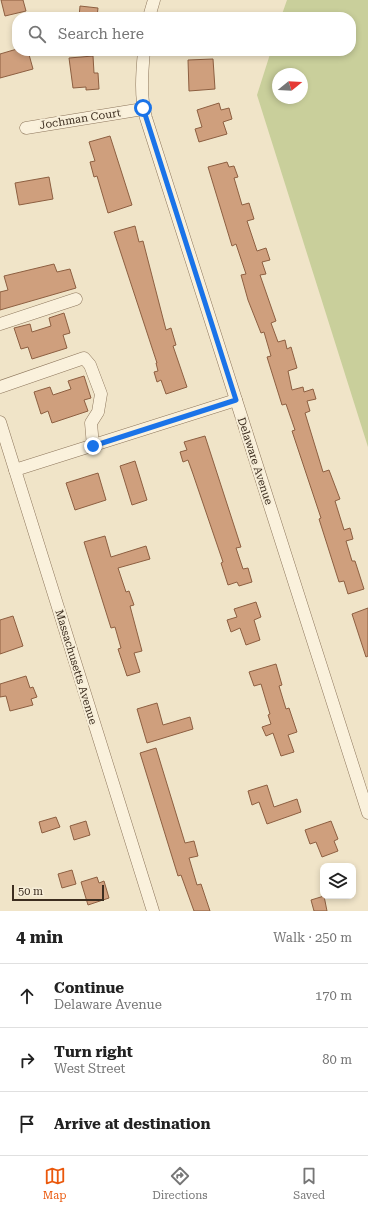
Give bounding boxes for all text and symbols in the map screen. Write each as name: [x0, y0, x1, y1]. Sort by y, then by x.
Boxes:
search box: [12, 12, 356, 56]
icon: search: [26, 23, 48, 45]
text: Search here: [58, 25, 144, 43]
north arrow: [272, 68, 308, 104]
route start: [134, 99, 152, 117]
street label: Jochman Court: [38, 106, 122, 132]
street label: Delaware Avenue: [235, 416, 275, 506]
route end: [84, 437, 102, 455]
street label: Massachusetts Avenue: [52, 608, 100, 726]
map controls: [320, 863, 356, 899]
button: layers: [320, 863, 356, 899]
scale bar: [12, 883, 104, 902]
text: 50 m: [18, 885, 43, 898]
text: 4 min: [16, 927, 63, 947]
text: Walk · 250 m: [273, 930, 352, 945]
text: Continue: [54, 979, 124, 997]
icon: ahead: [16, 985, 38, 1007]
text: 170 m: [315, 988, 352, 1003]
text: Delaware Avenue: [54, 997, 162, 1012]
text: Turn right: [54, 1043, 133, 1061]
icon: right: [16, 1049, 38, 1071]
text: 80 m: [322, 1052, 352, 1067]
text: West Street: [54, 1061, 125, 1076]
icon: arrive: [16, 1113, 38, 1135]
text: Arrive at destination: [54, 1115, 210, 1133]
tab: Map: [43, 1165, 66, 1202]
tab: Directions: [152, 1165, 207, 1202]
tab: Saved: [293, 1165, 325, 1202]

